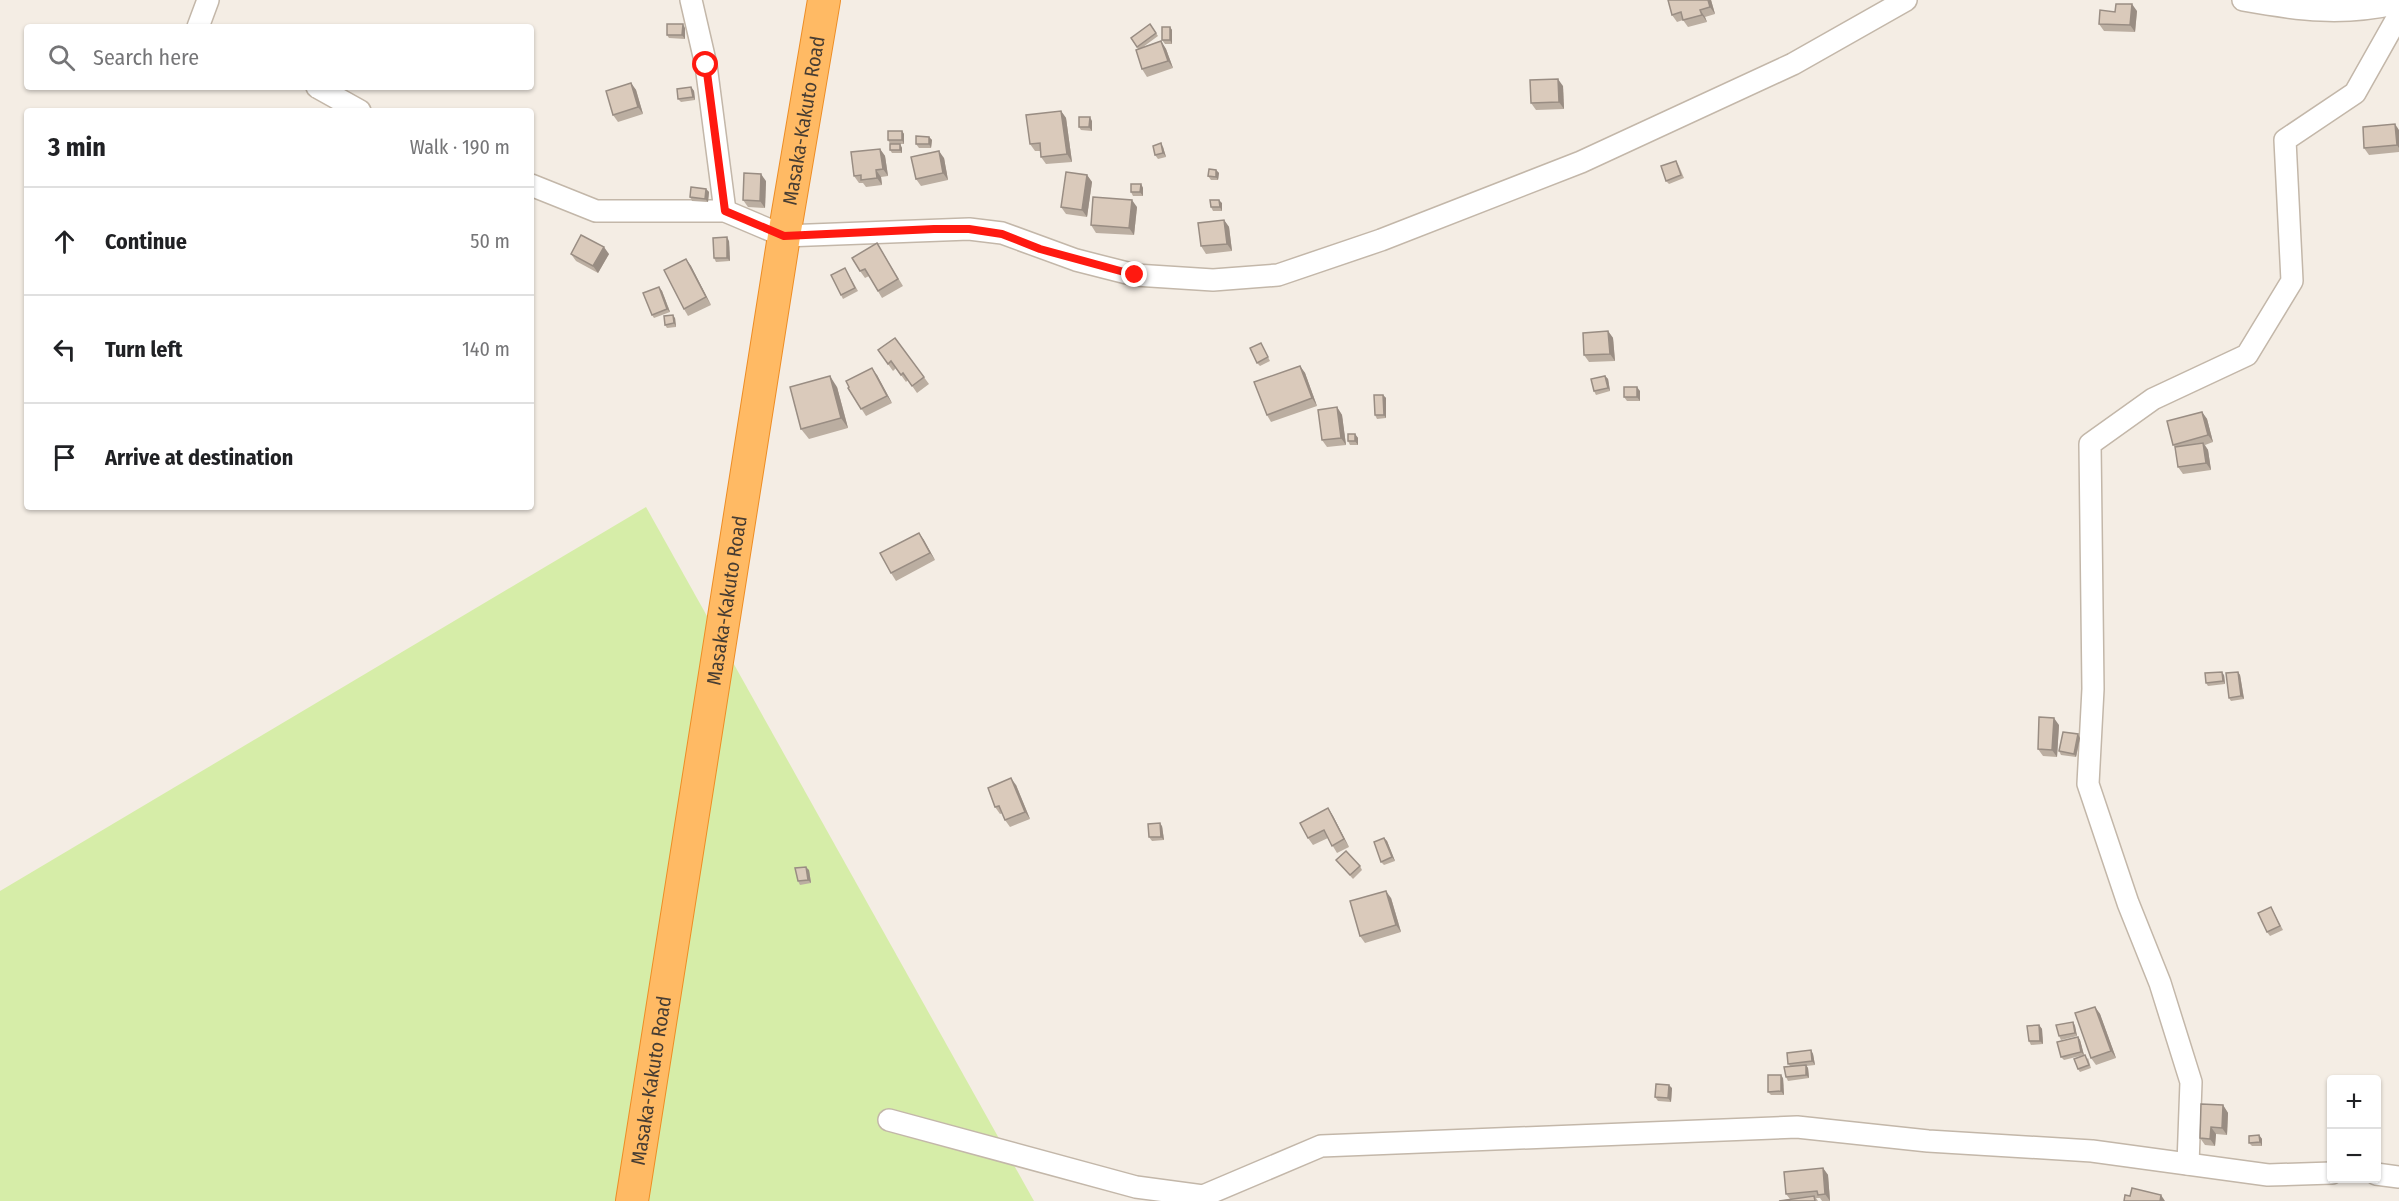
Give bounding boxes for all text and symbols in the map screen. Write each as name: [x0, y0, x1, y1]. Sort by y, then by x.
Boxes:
search box: [24, 24, 534, 90]
street label: Masaka-Kakuto Road: [777, 34, 830, 207]
icon: search: [45, 41, 78, 74]
text: Search here: [93, 44, 199, 71]
route start: [692, 51, 718, 77]
text: 3 min: [48, 132, 106, 163]
text: Walk · 190 m: [410, 135, 510, 159]
icon: ahead: [48, 225, 81, 258]
text: Continue: [105, 228, 187, 255]
text: 50 m: [470, 229, 510, 253]
route end: [1121, 261, 1147, 287]
icon: left: [48, 333, 81, 366]
text: Turn left: [105, 336, 183, 363]
text: 140 m: [462, 337, 510, 361]
icon: arrive: [48, 441, 81, 474]
text: Arrive at destination: [105, 444, 293, 471]
street label: Masaka-Kakuto Road: [701, 514, 752, 687]
street label: Masaka-Kakuto Road: [626, 994, 676, 1167]
map controls: [2327, 1075, 2381, 1183]
button: +: [2327, 1075, 2381, 1129]
button: −: [2327, 1129, 2381, 1183]

